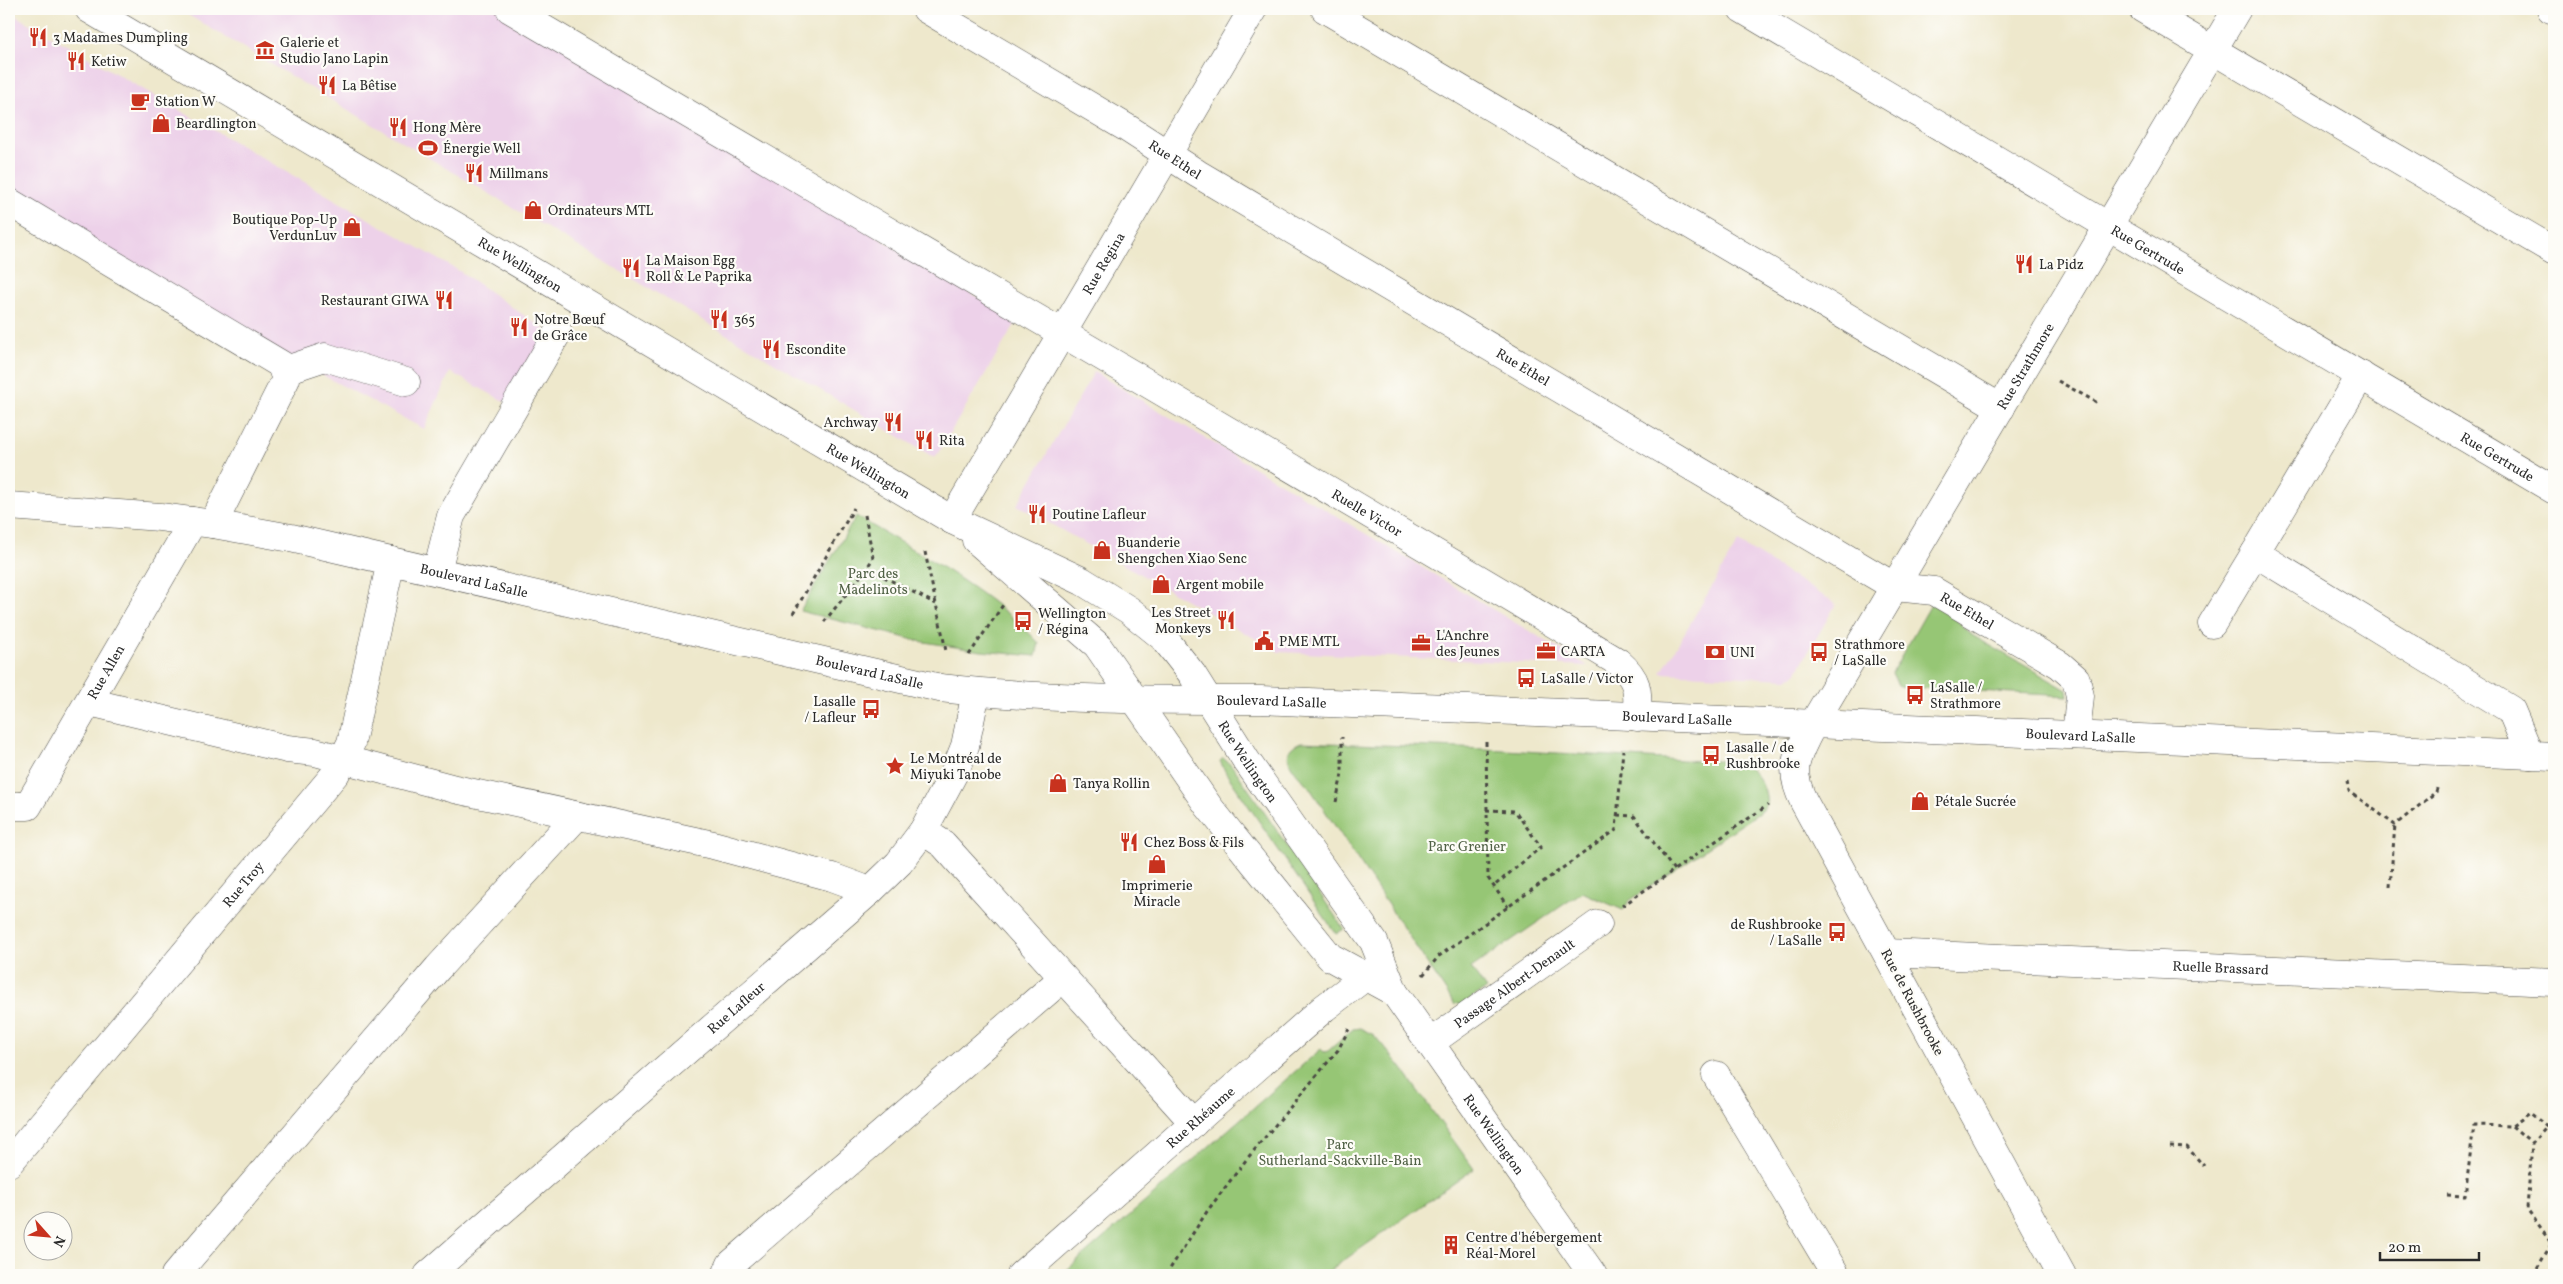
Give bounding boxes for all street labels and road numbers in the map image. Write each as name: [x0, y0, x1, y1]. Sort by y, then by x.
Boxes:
street label: Rue Ethel: [1144, 136, 1204, 185]
street label: Rue Gertrude: [2107, 222, 2188, 280]
street label: Rue Regina: [1079, 229, 1130, 299]
street label: Rue Wellington: [474, 233, 565, 298]
street label: Rue Strathmore: [1993, 320, 2060, 414]
street label: Rue Ethel: [1492, 345, 1553, 391]
street label: Rue Gertrude: [2456, 428, 2537, 487]
street label: Rue Wellington: [822, 440, 913, 504]
street label: Ruelle Victor: [1327, 485, 1405, 542]
street label: Boulevard LaSalle: [418, 560, 530, 604]
street label: Rue Ethel: [1936, 589, 1997, 635]
street label: Rue Allen: [84, 642, 130, 703]
street label: Boulevard LaSalle: [813, 652, 926, 695]
street label: Boulevard LaSalle: [1216, 692, 1327, 714]
street label: Boulevard LaSalle: [1621, 708, 1733, 731]
street label: Rue Wellington: [1213, 718, 1281, 807]
street label: Boulevard LaSalle: [2025, 725, 2136, 749]
street label: Rue Troy: [219, 858, 269, 912]
street label: Passage Albert-Denault: [1451, 935, 1580, 1034]
street label: Rue de Rushbrooke: [1875, 946, 1948, 1060]
street label: Ruelle Brassard: [2172, 957, 2269, 981]
street label: Rue Lafleur: [704, 978, 770, 1039]
street label: Rue Rhéaume: [1163, 1083, 1240, 1153]
street label: Rue Wellington: [1458, 1091, 1528, 1179]

